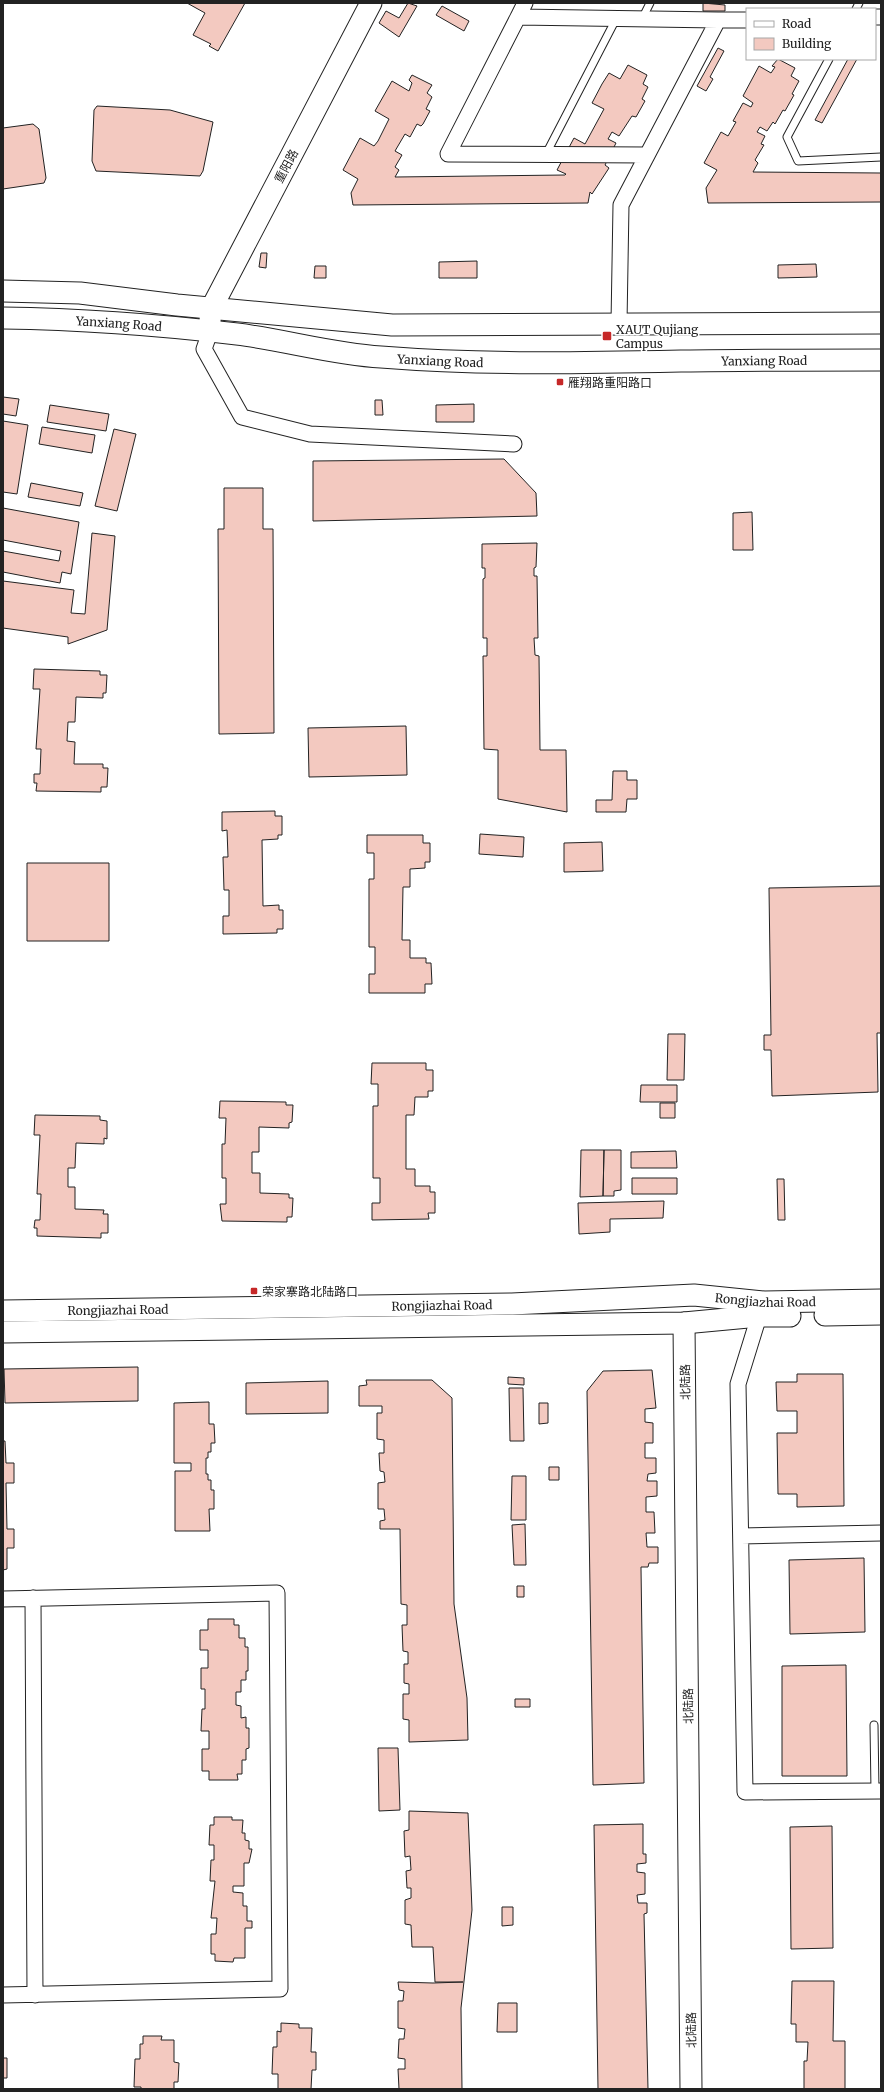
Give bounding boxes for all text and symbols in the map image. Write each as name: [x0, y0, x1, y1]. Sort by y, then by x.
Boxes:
legend: [746, 8, 876, 60]
text: Road: [782, 16, 811, 31]
text: Building: [782, 36, 832, 51]
street label: 重阳路: [271, 147, 301, 185]
street label: Yanxiang Road: [75, 313, 162, 334]
place label: XAUT Qujiang Campus: [616, 322, 699, 351]
marker: XAUT Qujiang Campus: [601, 330, 613, 342]
street label: Yanxiang Road: [396, 351, 484, 370]
street label: Yanxiang Road: [720, 353, 807, 368]
place label: 雁翔路重阳路口: [568, 375, 652, 390]
marker: 雁翔路重阳路口: [555, 377, 565, 387]
place label: 荣家寨路北陆路口: [262, 1284, 358, 1299]
marker: 荣家寨路北陆路口: [249, 1286, 259, 1296]
street label: Rongjiazhai Road: [714, 1290, 816, 1310]
street label: Rongjiazhai Road: [391, 1297, 493, 1313]
street label: Rongjiazhai Road: [67, 1301, 169, 1318]
street label: 北陆路: [677, 1364, 693, 1400]
street label: 北陆路: [680, 1688, 696, 1724]
street label: 北陆路: [683, 2012, 699, 2048]

